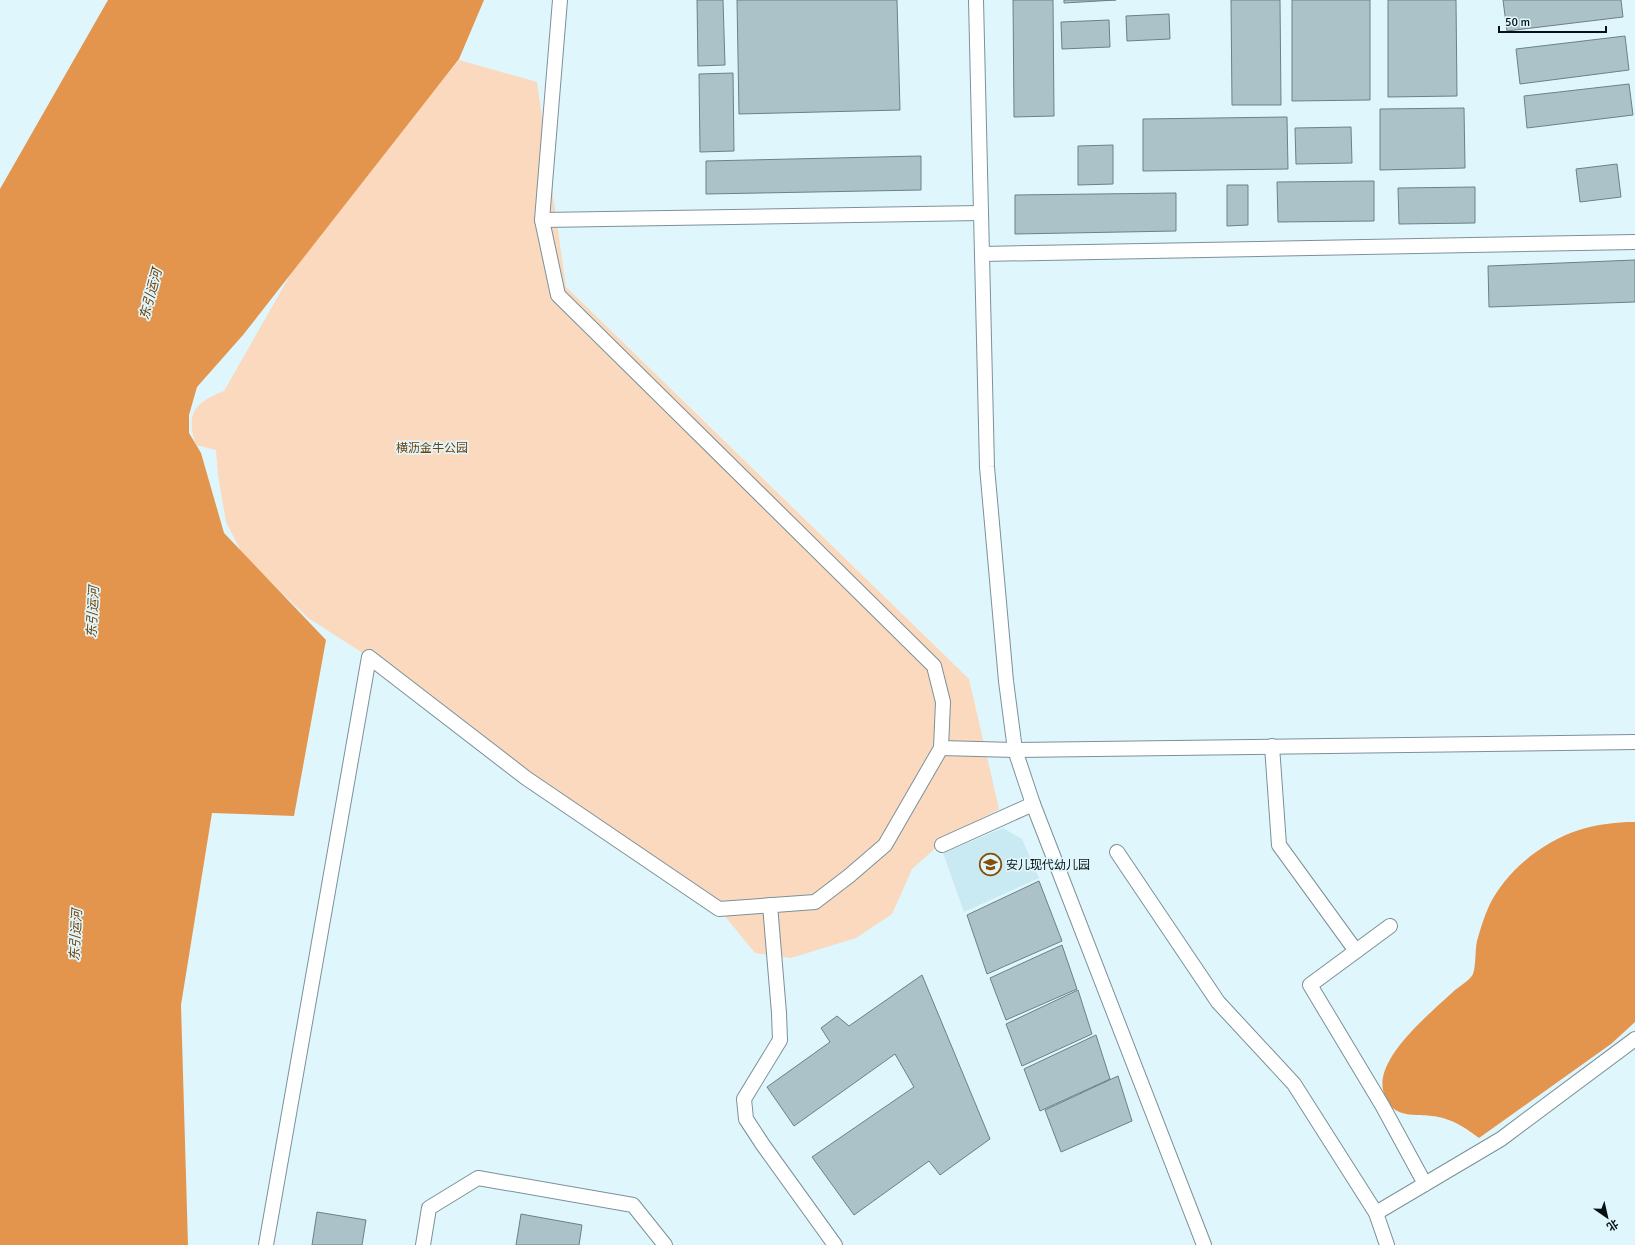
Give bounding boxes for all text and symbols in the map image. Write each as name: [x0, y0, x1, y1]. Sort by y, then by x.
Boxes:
scale bar: [1499, 8, 1606, 34]
text: 50 m: [1505, 15, 1530, 30]
water label: 东引运河: [137, 264, 166, 321]
park label: 横沥金牛公园: [396, 441, 468, 456]
water label: 东引运河: [84, 583, 103, 638]
school or university icon: 安儿现代幼儿园: [977, 852, 1003, 878]
place label: 安儿现代幼儿园: [1006, 858, 1090, 873]
water label: 东引运河: [67, 906, 86, 961]
north arrow: [1587, 1197, 1627, 1237]
text: 北: [1604, 1216, 1621, 1233]

